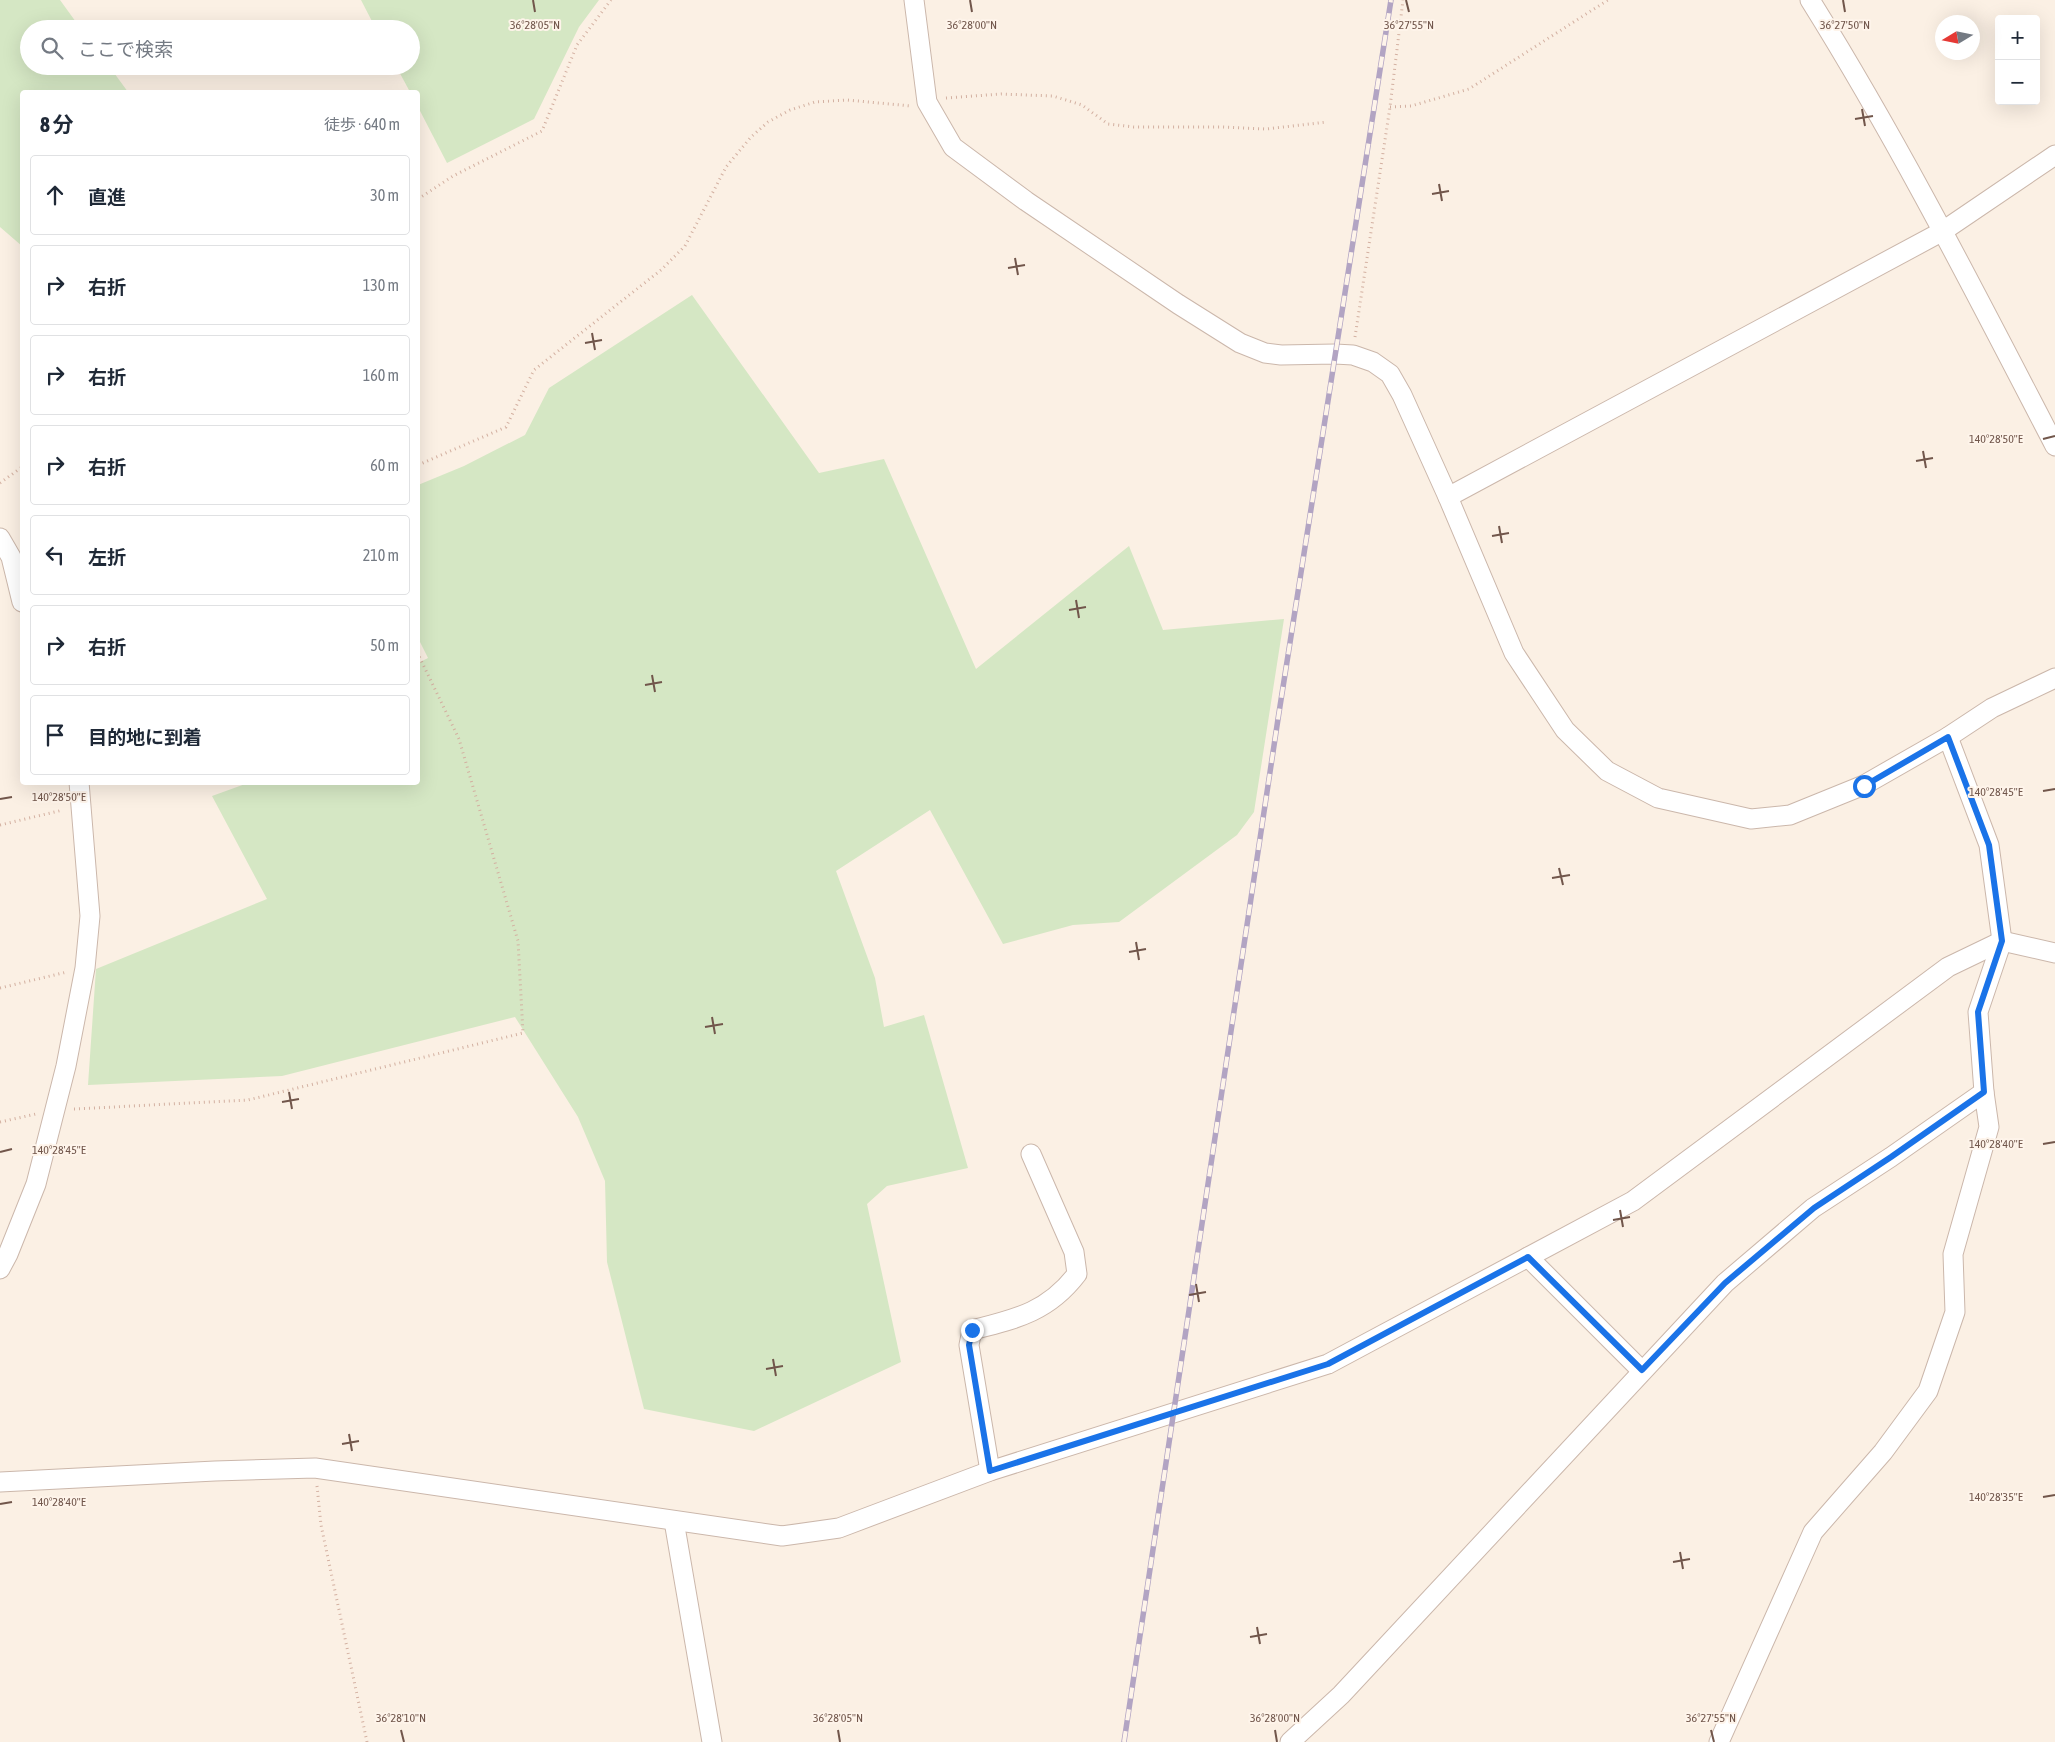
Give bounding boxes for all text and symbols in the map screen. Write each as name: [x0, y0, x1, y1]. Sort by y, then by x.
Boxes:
north arrow: [1935, 15, 1980, 60]
map controls: [1995, 15, 2040, 105]
button: +: [1995, 15, 2040, 60]
text: 36°28'05"N: [510, 18, 560, 32]
text: 36°28'00"N: [947, 18, 997, 32]
text: 36°27'55"N: [1384, 18, 1434, 32]
text: 36°27'50"N: [1820, 18, 1870, 32]
search box: [20, 20, 420, 75]
icon: search: [38, 34, 66, 62]
text: ここで検索: [78, 38, 173, 60]
button: −: [1995, 60, 2040, 105]
text: 8 分: [40, 112, 74, 136]
text: 徒歩 · 640 m: [324, 115, 400, 133]
icon: ahead: [41, 181, 69, 209]
text: 直進: [88, 186, 126, 208]
text: 30 m: [370, 186, 399, 204]
icon: right: [41, 271, 69, 299]
text: 右折: [88, 276, 126, 298]
text: 130 m: [363, 276, 399, 294]
icon: right: [41, 361, 69, 389]
text: 右折: [88, 366, 126, 388]
text: 160 m: [363, 366, 399, 384]
text: 140°28'50"E: [1969, 432, 2023, 446]
icon: right: [41, 451, 69, 479]
text: 右折: [88, 456, 126, 478]
text: 60 m: [370, 456, 399, 474]
icon: left: [41, 541, 69, 569]
text: 左折: [88, 546, 126, 568]
text: 210 m: [363, 546, 399, 564]
icon: right: [41, 631, 69, 659]
text: 右折: [88, 636, 126, 658]
text: 50 m: [370, 636, 399, 654]
icon: arrive: [41, 721, 69, 749]
text: 目的地に到着: [88, 726, 202, 748]
route start: [1853, 775, 1876, 798]
text: 140°28'45"E: [1969, 785, 2023, 799]
text: 140°28'50"E: [32, 790, 86, 804]
text: 140°28'40"E: [1969, 1137, 2023, 1151]
text: 140°28'45"E: [32, 1143, 86, 1157]
route end: [961, 1319, 984, 1342]
text: 140°28'35"E: [1969, 1490, 2023, 1504]
text: 140°28'40"E: [32, 1495, 86, 1509]
text: 36°28'10"N: [376, 1711, 426, 1725]
text: 36°28'05"N: [813, 1711, 863, 1725]
text: 36°28'00"N: [1250, 1711, 1300, 1725]
text: 36°27'55"N: [1686, 1711, 1736, 1725]

